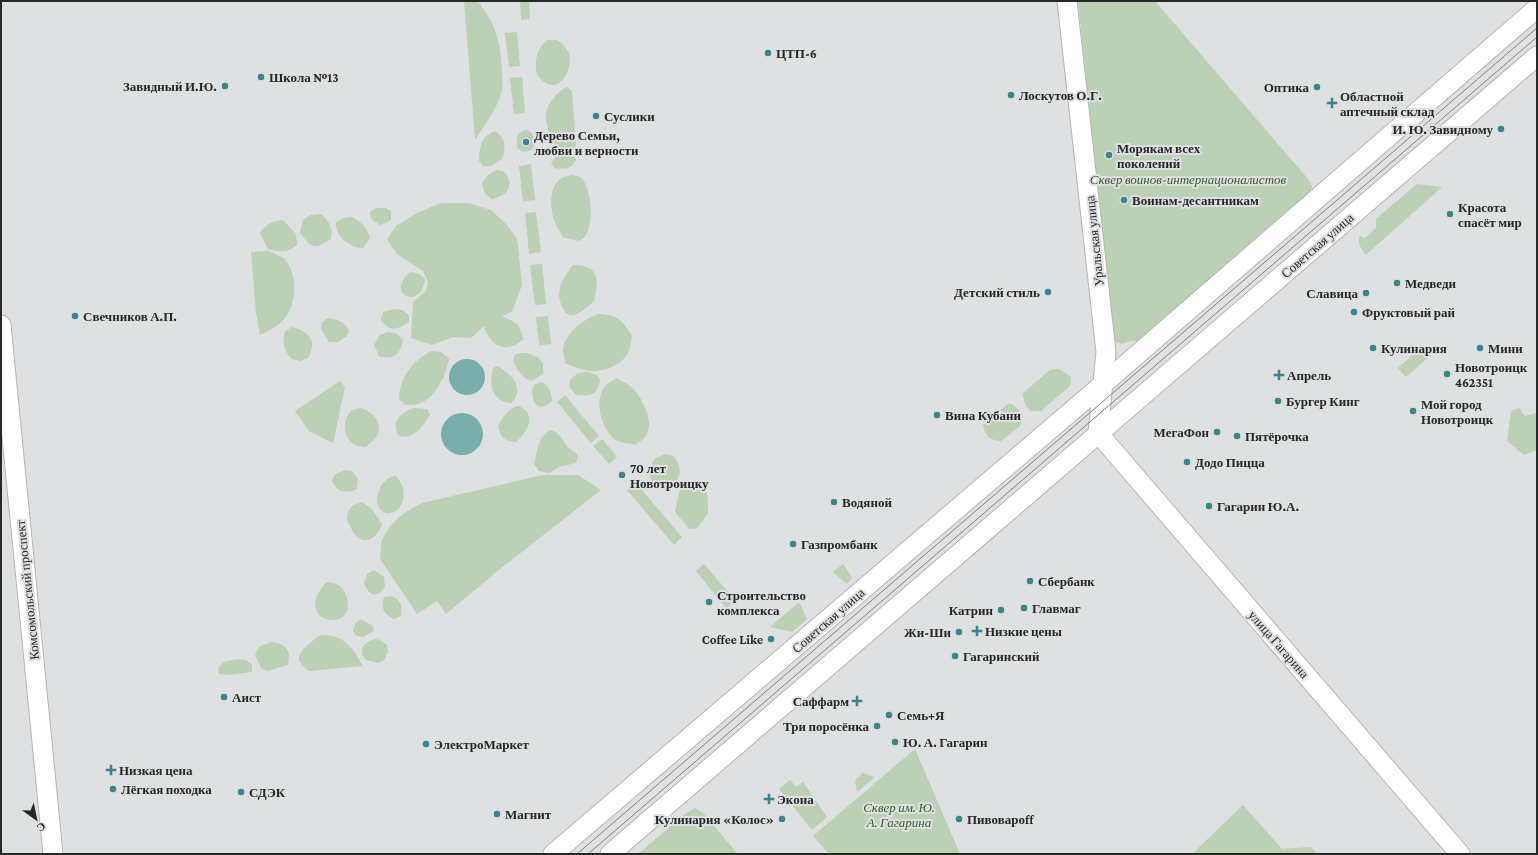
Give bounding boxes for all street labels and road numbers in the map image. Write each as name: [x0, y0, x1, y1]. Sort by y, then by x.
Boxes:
street label: Уральская улица: [1082, 195, 1107, 287]
street label: Советская улица: [1278, 210, 1357, 281]
street label: Комсомольский проспект: [13, 519, 42, 661]
street label: Советская улица: [789, 585, 868, 656]
street label: улица Гагарина: [1245, 607, 1312, 681]

